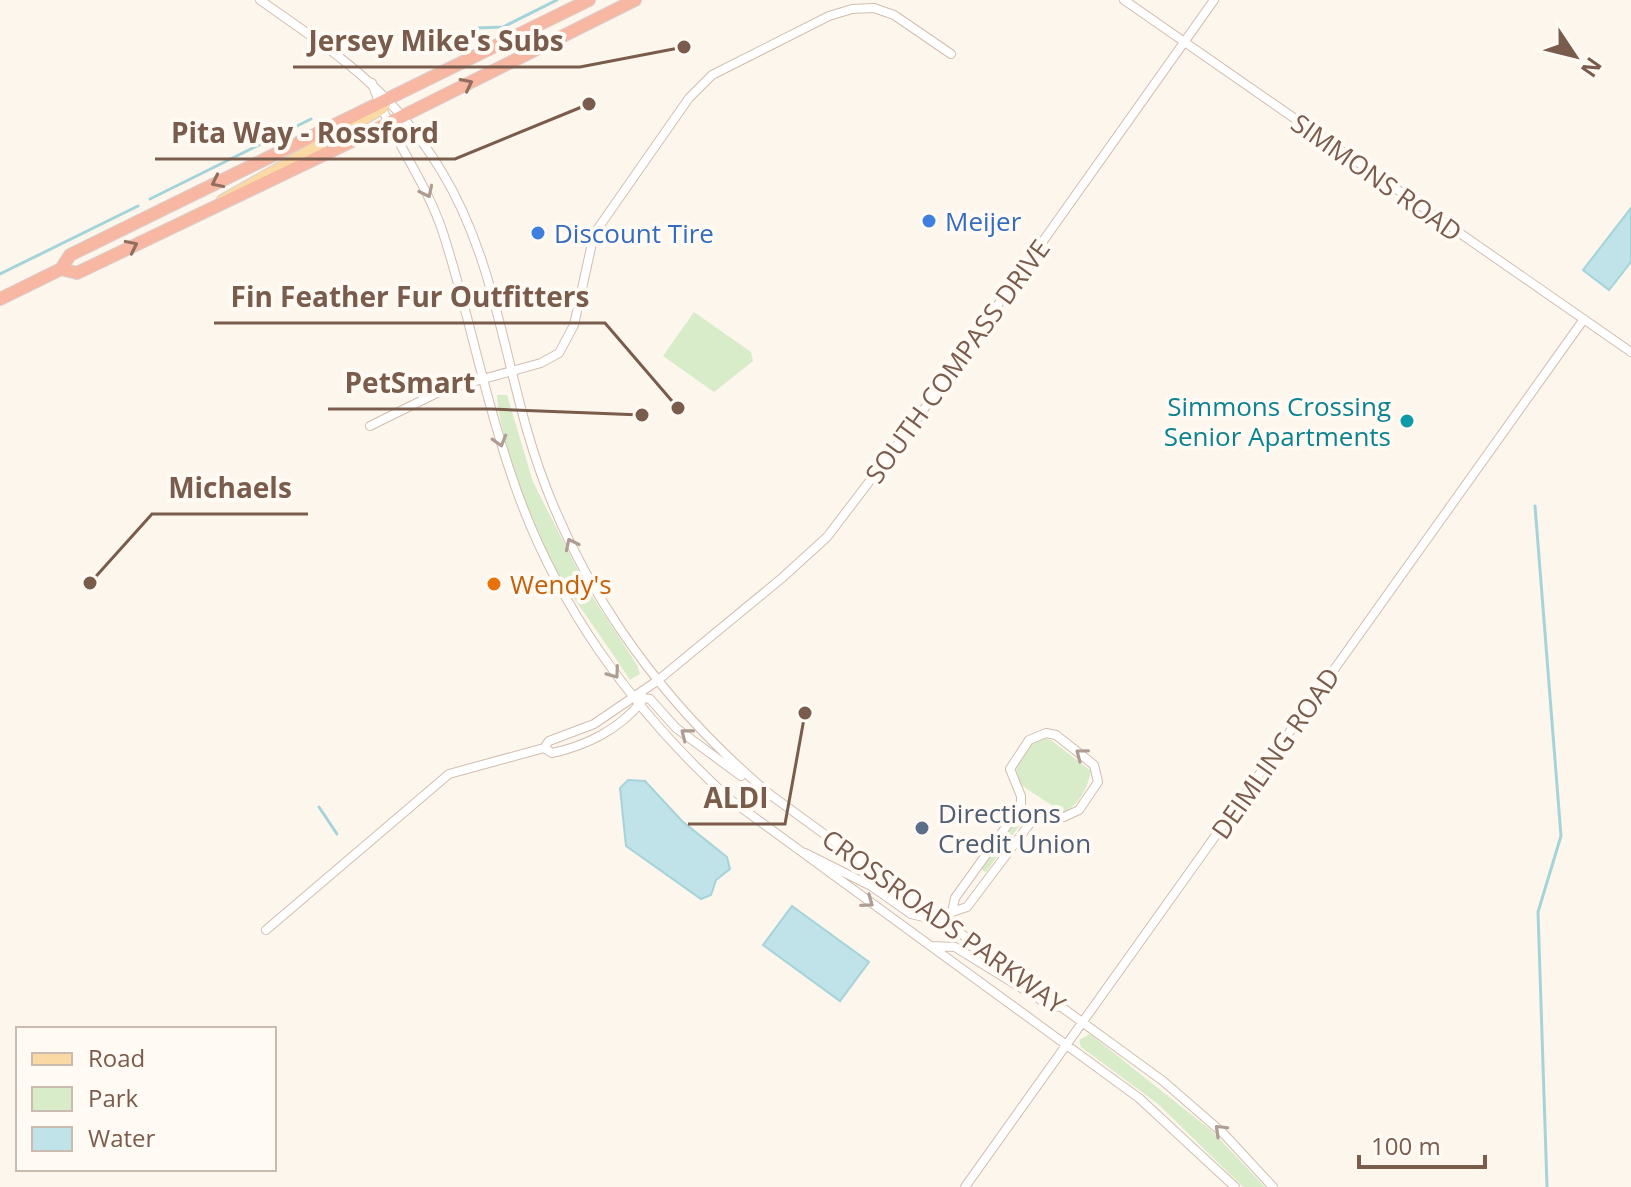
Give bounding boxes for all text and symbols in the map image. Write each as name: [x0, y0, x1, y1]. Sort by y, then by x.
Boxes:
callout: Jersey Mike's Subs: [293, 15, 580, 67]
north arrow: [1535, 16, 1615, 96]
text: Jersey Mike's Subs: [305, 21, 564, 59]
text: N: [1575, 52, 1610, 84]
one-way arrow: [459, 79, 474, 94]
street label: SIMMONS ROAD: [1284, 105, 1470, 249]
callout: Pita Way - Rossford: [155, 107, 455, 159]
text: Pita Way - Rossford: [171, 113, 439, 151]
one-way arrow: [211, 173, 226, 188]
one-way arrow: [417, 183, 433, 198]
place label: Meijer: [945, 203, 1022, 239]
marker: Meijer: [920, 212, 938, 230]
place label: Discount Tire: [554, 215, 714, 251]
marker: Discount Tire: [529, 224, 547, 242]
street label: SOUTH COMPASS DRIVE: [856, 232, 1058, 490]
one-way arrow: [124, 240, 139, 256]
callout: Fin Feather Fur Outfitters: [214, 271, 605, 323]
text: Fin Feather Fur Outfitters: [231, 277, 589, 315]
callout: PetSmart: [328, 357, 491, 409]
text: PetSmart: [345, 363, 475, 401]
place label: Simmons Crossing Senior Apartments: [1164, 388, 1391, 454]
marker: Simmons Crossing Senior Apartments: [1398, 412, 1416, 430]
one-way arrow: [491, 433, 507, 447]
callout: Michaels: [152, 462, 308, 514]
text: Michaels: [168, 468, 292, 506]
one-way arrow: [565, 537, 580, 552]
place label: Wendy's: [510, 566, 612, 602]
marker: Wendy's: [485, 575, 503, 593]
street label: DEIMLING ROAD: [1202, 660, 1348, 846]
one-way arrow: [604, 664, 619, 679]
one-way arrow: [680, 730, 695, 744]
one-way arrow: [1075, 749, 1090, 763]
callout: ALDI: [688, 772, 785, 824]
text: ALDI: [703, 778, 769, 816]
place label: Directions Credit Union: [938, 795, 1091, 861]
marker: Directions Credit Union: [913, 819, 931, 837]
street label: CROSSROADS PARKWAY: [815, 820, 1073, 1022]
one-way arrow: [860, 892, 874, 907]
legend: [16, 1027, 276, 1171]
text: Road: [88, 1041, 145, 1074]
text: Park: [88, 1081, 139, 1114]
scale bar: [1359, 1119, 1485, 1169]
text: Water: [88, 1121, 156, 1154]
one-way arrow: [1214, 1126, 1229, 1140]
text: 100 m: [1371, 1129, 1441, 1162]

